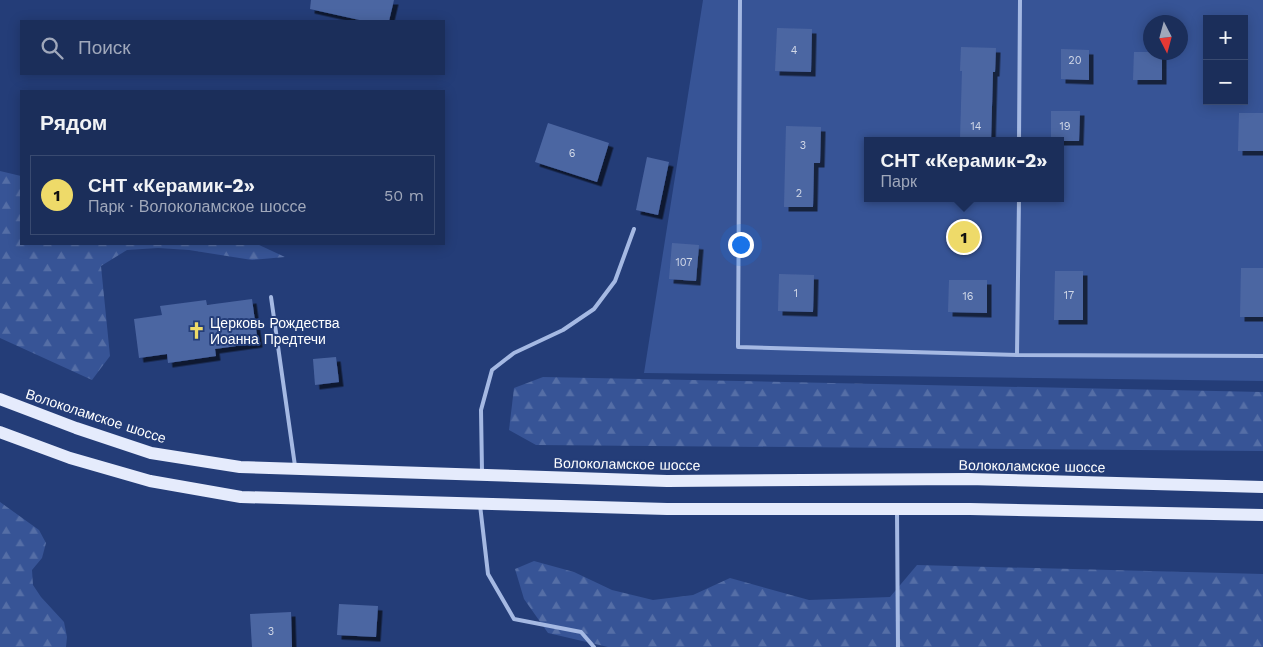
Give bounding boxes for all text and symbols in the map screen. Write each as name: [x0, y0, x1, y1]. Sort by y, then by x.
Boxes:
north arrow: [1143, 15, 1188, 60]
map controls: [1203, 15, 1248, 105]
button: +: [1203, 15, 1248, 60]
search box: [20, 20, 445, 75]
icon: search: [38, 34, 66, 62]
text: Поиск: [78, 36, 131, 59]
house number: 4: [791, 44, 798, 57]
house number: 20: [1068, 54, 1082, 67]
button: −: [1203, 60, 1248, 105]
text: Рядом: [40, 110, 107, 135]
house number: 14: [970, 120, 982, 133]
house number: 19: [1059, 120, 1071, 133]
popup: [864, 137, 1064, 202]
house number: 3: [800, 139, 806, 152]
house number: 6: [569, 147, 576, 160]
text: СНТ «Керамик-2»: [881, 149, 1047, 172]
text: Парк: [881, 172, 917, 191]
text: СНТ «Керамик-2»: [88, 174, 255, 197]
text: 1: [54, 186, 60, 205]
text: 50 m: [384, 186, 424, 205]
house number: 2: [796, 187, 802, 200]
text: Парк · Волоколамское шоссе: [88, 197, 306, 216]
pin: 1: [948, 218, 980, 256]
your location: [728, 232, 754, 258]
house number: 107: [675, 256, 693, 269]
house number: 1: [794, 287, 798, 300]
house number: 17: [1064, 289, 1074, 302]
house number: 16: [963, 290, 974, 303]
place label: Церковь Рождества Иоанна Предтечи: [210, 315, 340, 347]
church icon: Церковь Рождества Иоанна Предтечи: [186, 321, 206, 341]
street label: Волоколамское шоссе: [24, 386, 168, 446]
street label: Волоколамское шоссе: [554, 455, 701, 473]
street label: Волоколамское шоссе: [959, 457, 1106, 475]
house number: 3: [268, 625, 274, 638]

